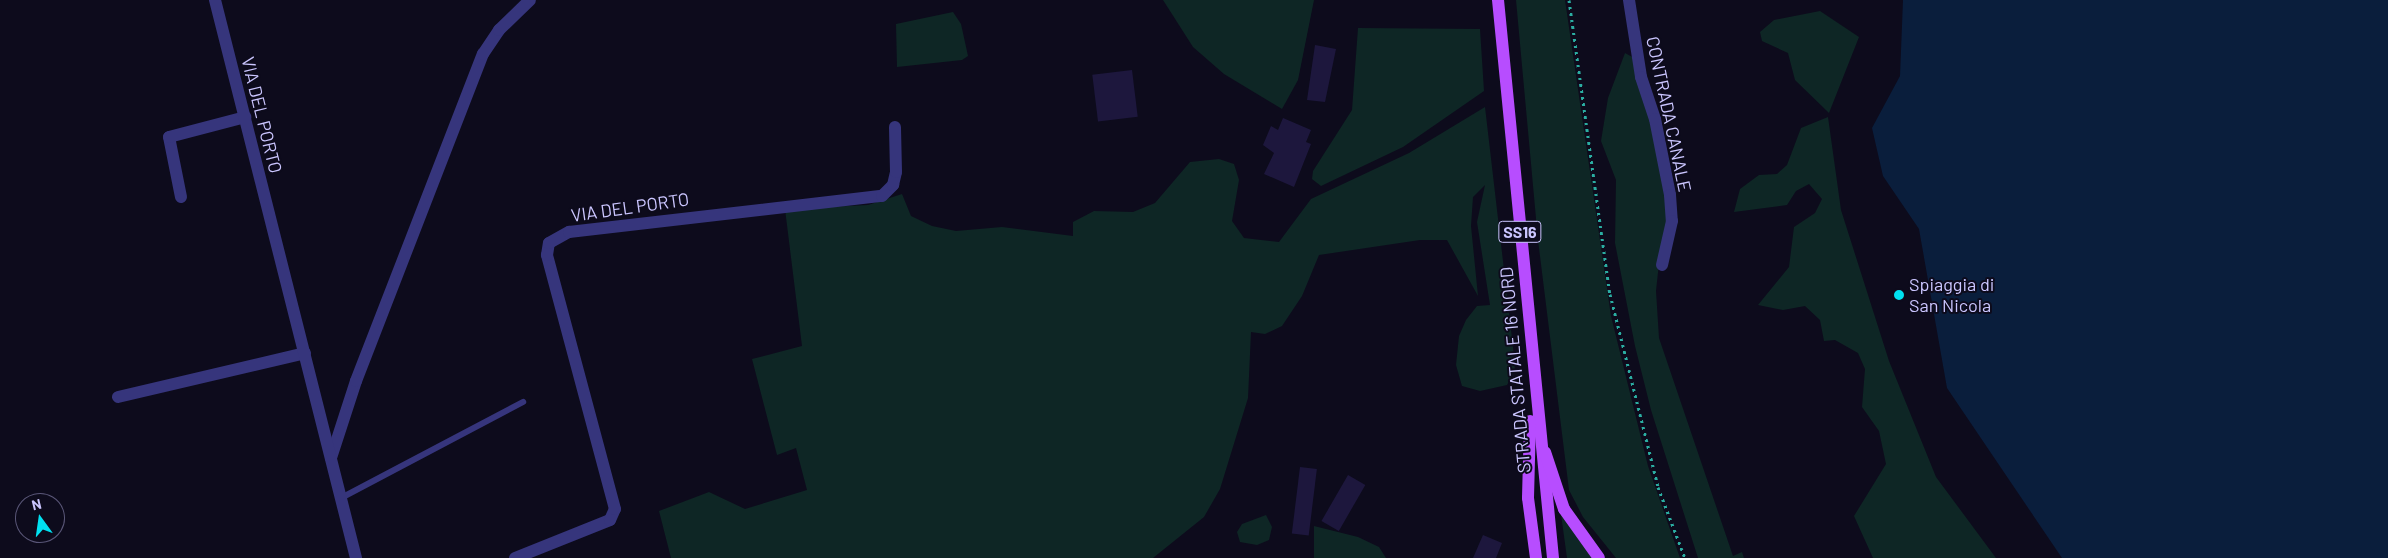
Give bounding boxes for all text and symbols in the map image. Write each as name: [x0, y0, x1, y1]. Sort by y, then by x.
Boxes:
street label: CONTRADA CANALE: [1642, 34, 1696, 194]
street label: VIA DEL PORTO: [237, 55, 287, 175]
street label: VIA DEL PORTO: [570, 188, 690, 226]
road number: SS16: [1498, 218, 1542, 246]
street label: STRADA STATALE 16 NORD: [1495, 266, 1535, 474]
place label: Spiaggia di San Nicola: [1909, 274, 1994, 316]
marker: Spiaggia di San Nicola: [1893, 289, 1905, 301]
north arrow: [15, 493, 65, 543]
text: N: [30, 495, 43, 513]

